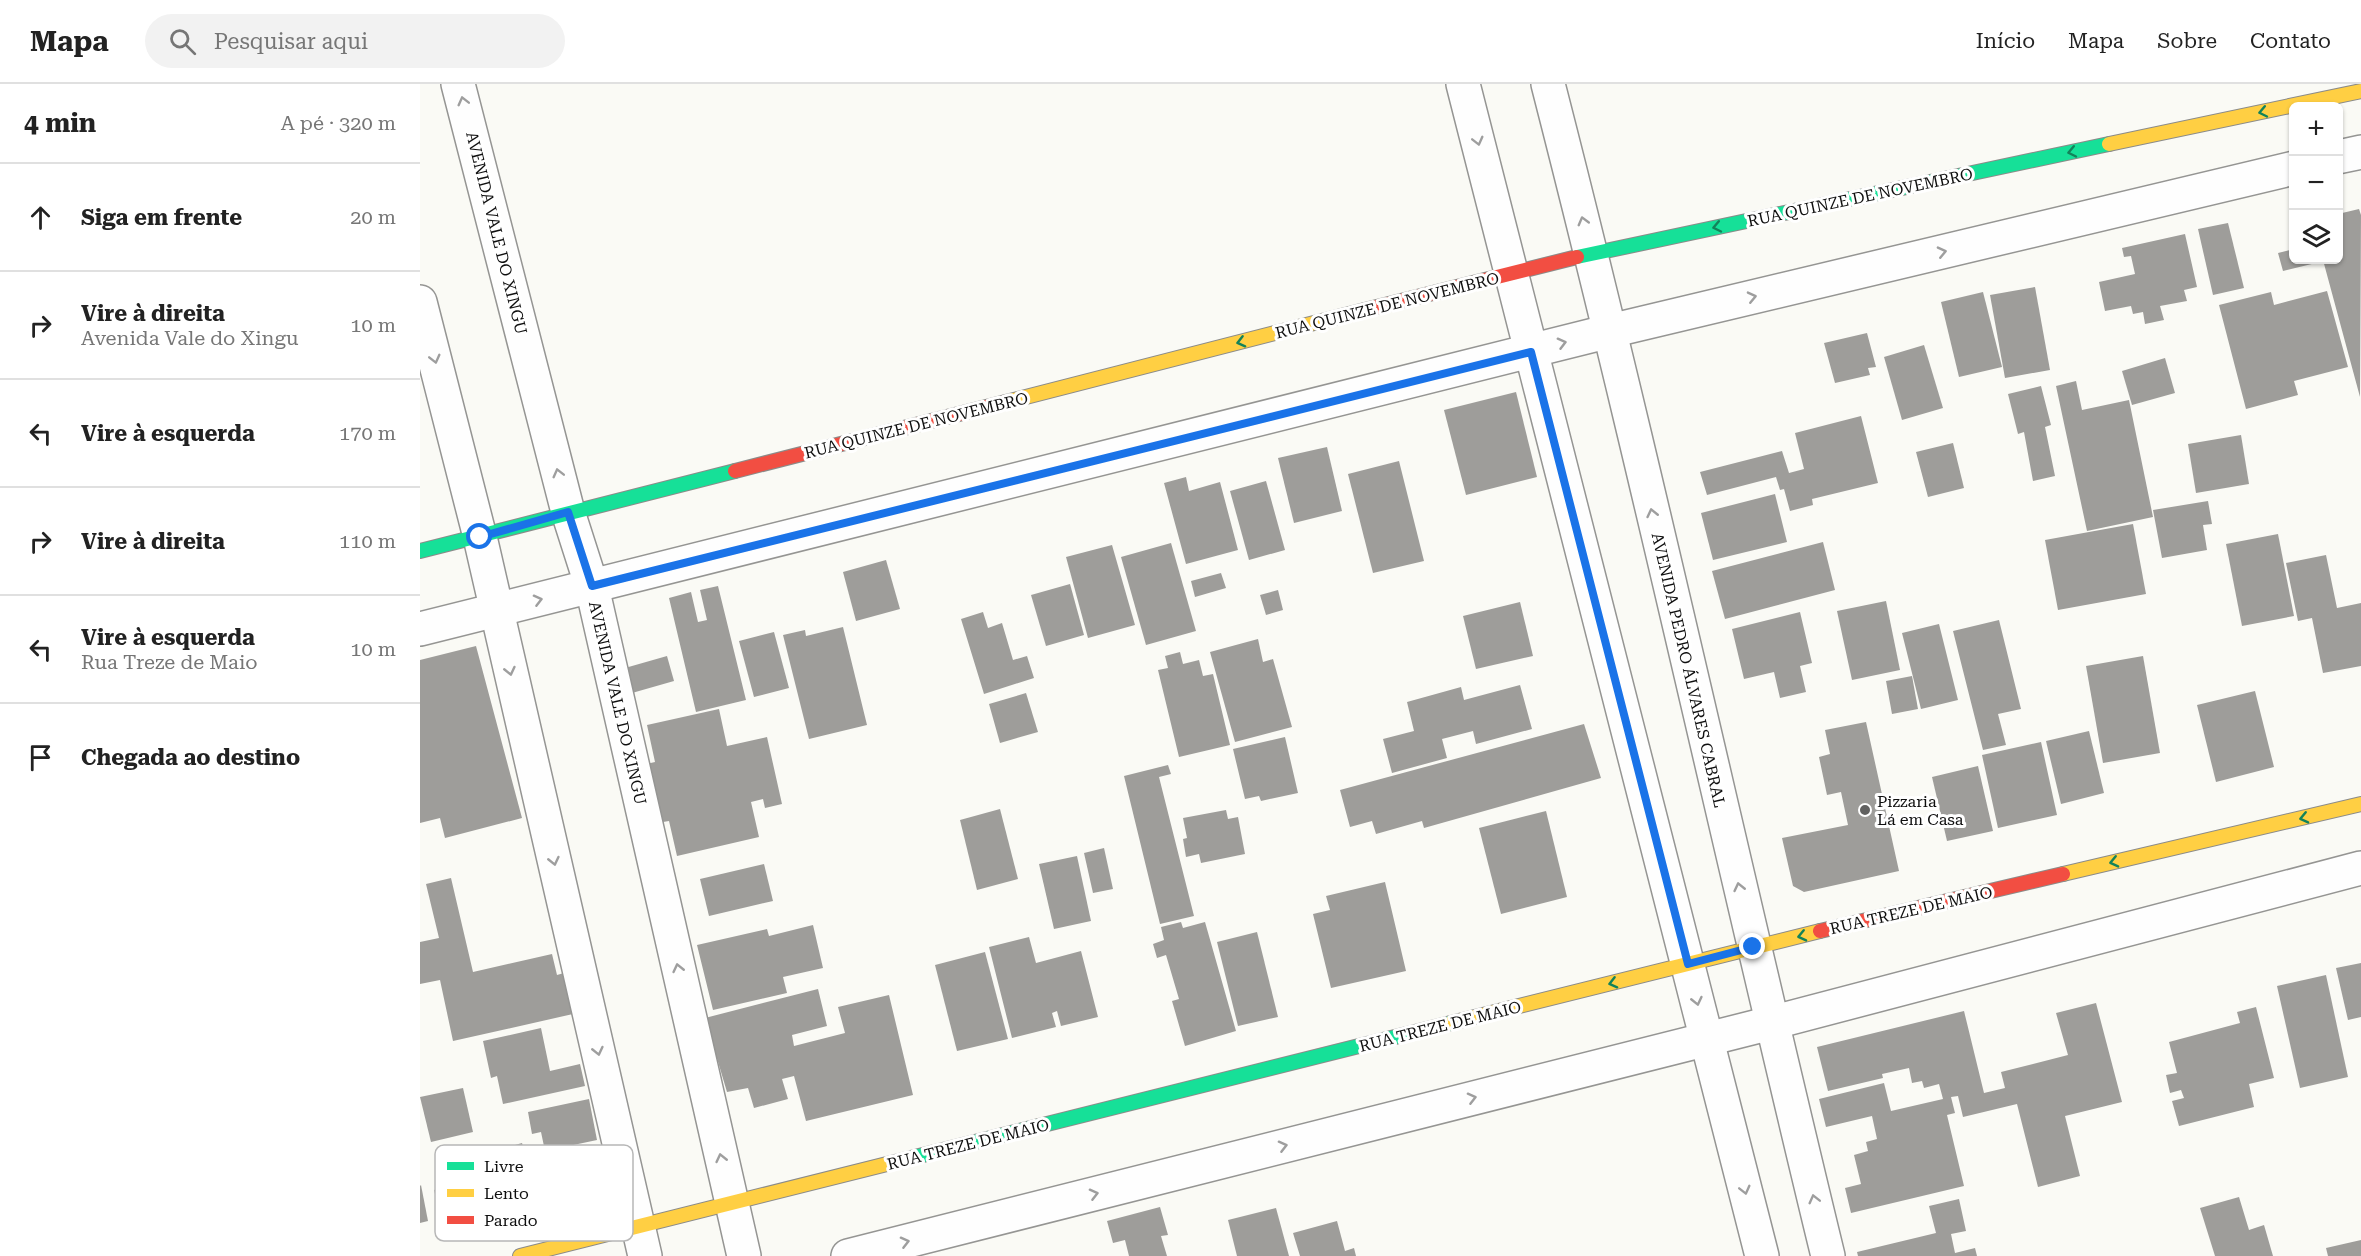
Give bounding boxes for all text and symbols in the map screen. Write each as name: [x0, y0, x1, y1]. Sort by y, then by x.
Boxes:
search box: [145, 14, 565, 68]
text: Mapa: [30, 25, 109, 58]
icon: search: [166, 25, 199, 58]
text: Pesquisar aqui: [214, 29, 368, 54]
text: Início: [1976, 29, 2035, 53]
text: Mapa: [2068, 29, 2124, 53]
text: Sobre: [2157, 29, 2217, 53]
text: Contato: [2250, 29, 2331, 53]
one-way arrow: [457, 96, 470, 106]
map controls: [2289, 102, 2343, 264]
button: +: [2289, 102, 2343, 156]
one-way arrow: [2258, 105, 2268, 118]
text: 4 min: [24, 108, 96, 138]
text: A pé · 320 m: [281, 111, 396, 135]
street label: AVENIDA VALE DO XINGU: [462, 130, 531, 337]
one-way arrow: [1470, 135, 1483, 145]
one-way arrow: [2067, 145, 2077, 158]
button: −: [2289, 156, 2343, 210]
street label: RUA QUINZE DE NOVEMBRO: [1746, 164, 1975, 231]
icon: ahead: [24, 201, 57, 234]
text: Siga em frente: [81, 205, 242, 230]
text: 20 m: [350, 205, 396, 229]
button: layers: [2289, 210, 2343, 264]
one-way arrow: [1578, 216, 1590, 227]
one-way arrow: [1712, 220, 1722, 233]
one-way arrow: [1936, 246, 1946, 259]
street label: RUA QUINZE DE NOVEMBRO: [1273, 268, 1501, 343]
one-way arrow: [1747, 292, 1757, 305]
text: Vire à direita: [81, 301, 225, 326]
icon: right: [24, 309, 57, 342]
text: 10 m: [350, 313, 396, 337]
text: Avenida Vale do Xingu: [81, 326, 298, 350]
one-way arrow: [1237, 335, 1247, 348]
one-way arrow: [1557, 338, 1567, 351]
one-way arrow: [427, 353, 440, 363]
street label: RUA QUINZE DE NOVEMBRO: [802, 388, 1030, 463]
icon: left: [24, 417, 57, 450]
text: Vire à esquerda: [81, 421, 255, 446]
text: 170 m: [339, 421, 396, 445]
one-way arrow: [553, 468, 566, 478]
one-way arrow: [1647, 508, 1660, 518]
route start: [466, 523, 492, 549]
icon: right: [24, 525, 57, 558]
text: Vire à direita: [81, 529, 225, 554]
text: 110 m: [339, 529, 396, 553]
street label: AVENIDA PEDRO ÁLVARES CABRAL: [1648, 531, 1729, 809]
one-way arrow: [533, 595, 543, 608]
street label: AVENIDA VALE DO XINGU: [585, 599, 650, 807]
text: Vire à esquerda: [81, 625, 255, 650]
icon: left: [24, 633, 57, 666]
text: 10 m: [350, 637, 396, 661]
text: Rua Treze de Maio: [81, 650, 258, 674]
one-way arrow: [503, 665, 516, 675]
icon: arrive: [24, 741, 57, 774]
text: Chegada ao destino: [81, 745, 300, 770]
place label: Pizzaria Lá em Casa: [1877, 792, 1964, 829]
marker: Pizzaria Lá em Casa: [1858, 803, 1872, 817]
one-way arrow: [2299, 810, 2309, 823]
one-way arrow: [547, 855, 560, 865]
one-way arrow: [2109, 855, 2119, 868]
one-way arrow: [1733, 882, 1746, 892]
street label: RUA TREZE DE MAIO: [1828, 883, 1994, 938]
one-way arrow: [1797, 928, 1807, 941]
route end: [1739, 933, 1765, 959]
one-way arrow: [672, 963, 685, 973]
one-way arrow: [1608, 976, 1618, 988]
one-way arrow: [1690, 996, 1703, 1006]
street label: RUA TREZE DE MAIO: [1357, 997, 1523, 1056]
one-way arrow: [590, 1045, 603, 1055]
one-way arrow: [1467, 1093, 1477, 1106]
street label: RUA TREZE DE MAIO: [885, 1115, 1051, 1174]
one-way arrow: [1277, 1141, 1288, 1153]
legend: [435, 1145, 633, 1241]
one-way arrow: [715, 1154, 728, 1164]
text: Livre: [484, 1157, 524, 1176]
text: Lento: [484, 1184, 529, 1203]
one-way arrow: [1738, 1184, 1750, 1195]
one-way arrow: [1089, 1188, 1099, 1201]
one-way arrow: [1809, 1194, 1822, 1204]
text: Parado: [484, 1211, 538, 1230]
one-way arrow: [900, 1236, 910, 1249]

